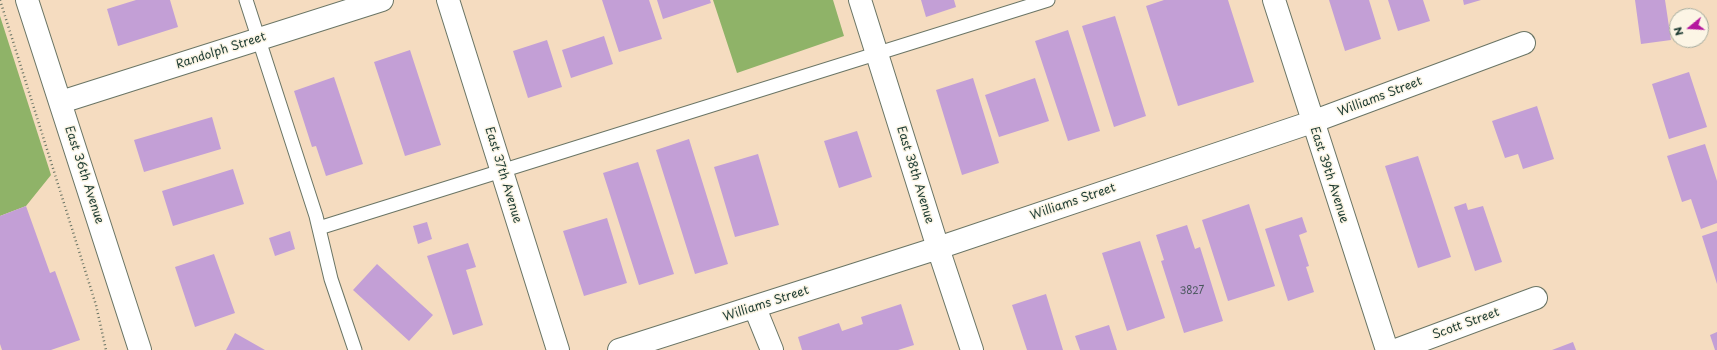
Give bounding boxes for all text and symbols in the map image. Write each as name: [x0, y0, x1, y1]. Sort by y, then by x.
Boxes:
north arrow: [1669, 8, 1709, 48]
text: N: [1669, 25, 1687, 38]
street label: Randolph Street: [174, 30, 268, 72]
street label: Williams Street: [1336, 74, 1424, 120]
street label: East 36th Avenue: [61, 124, 107, 226]
street label: East 38th Avenue: [893, 124, 937, 226]
street label: East 37th Avenue: [482, 125, 524, 225]
street label: East 39th Avenue: [1307, 125, 1351, 225]
street label: Williams Street: [1028, 181, 1118, 223]
street label: Williams Street: [721, 283, 811, 325]
house number: 3827: [1180, 285, 1204, 297]
street label: Scott Street: [1431, 305, 1501, 343]

